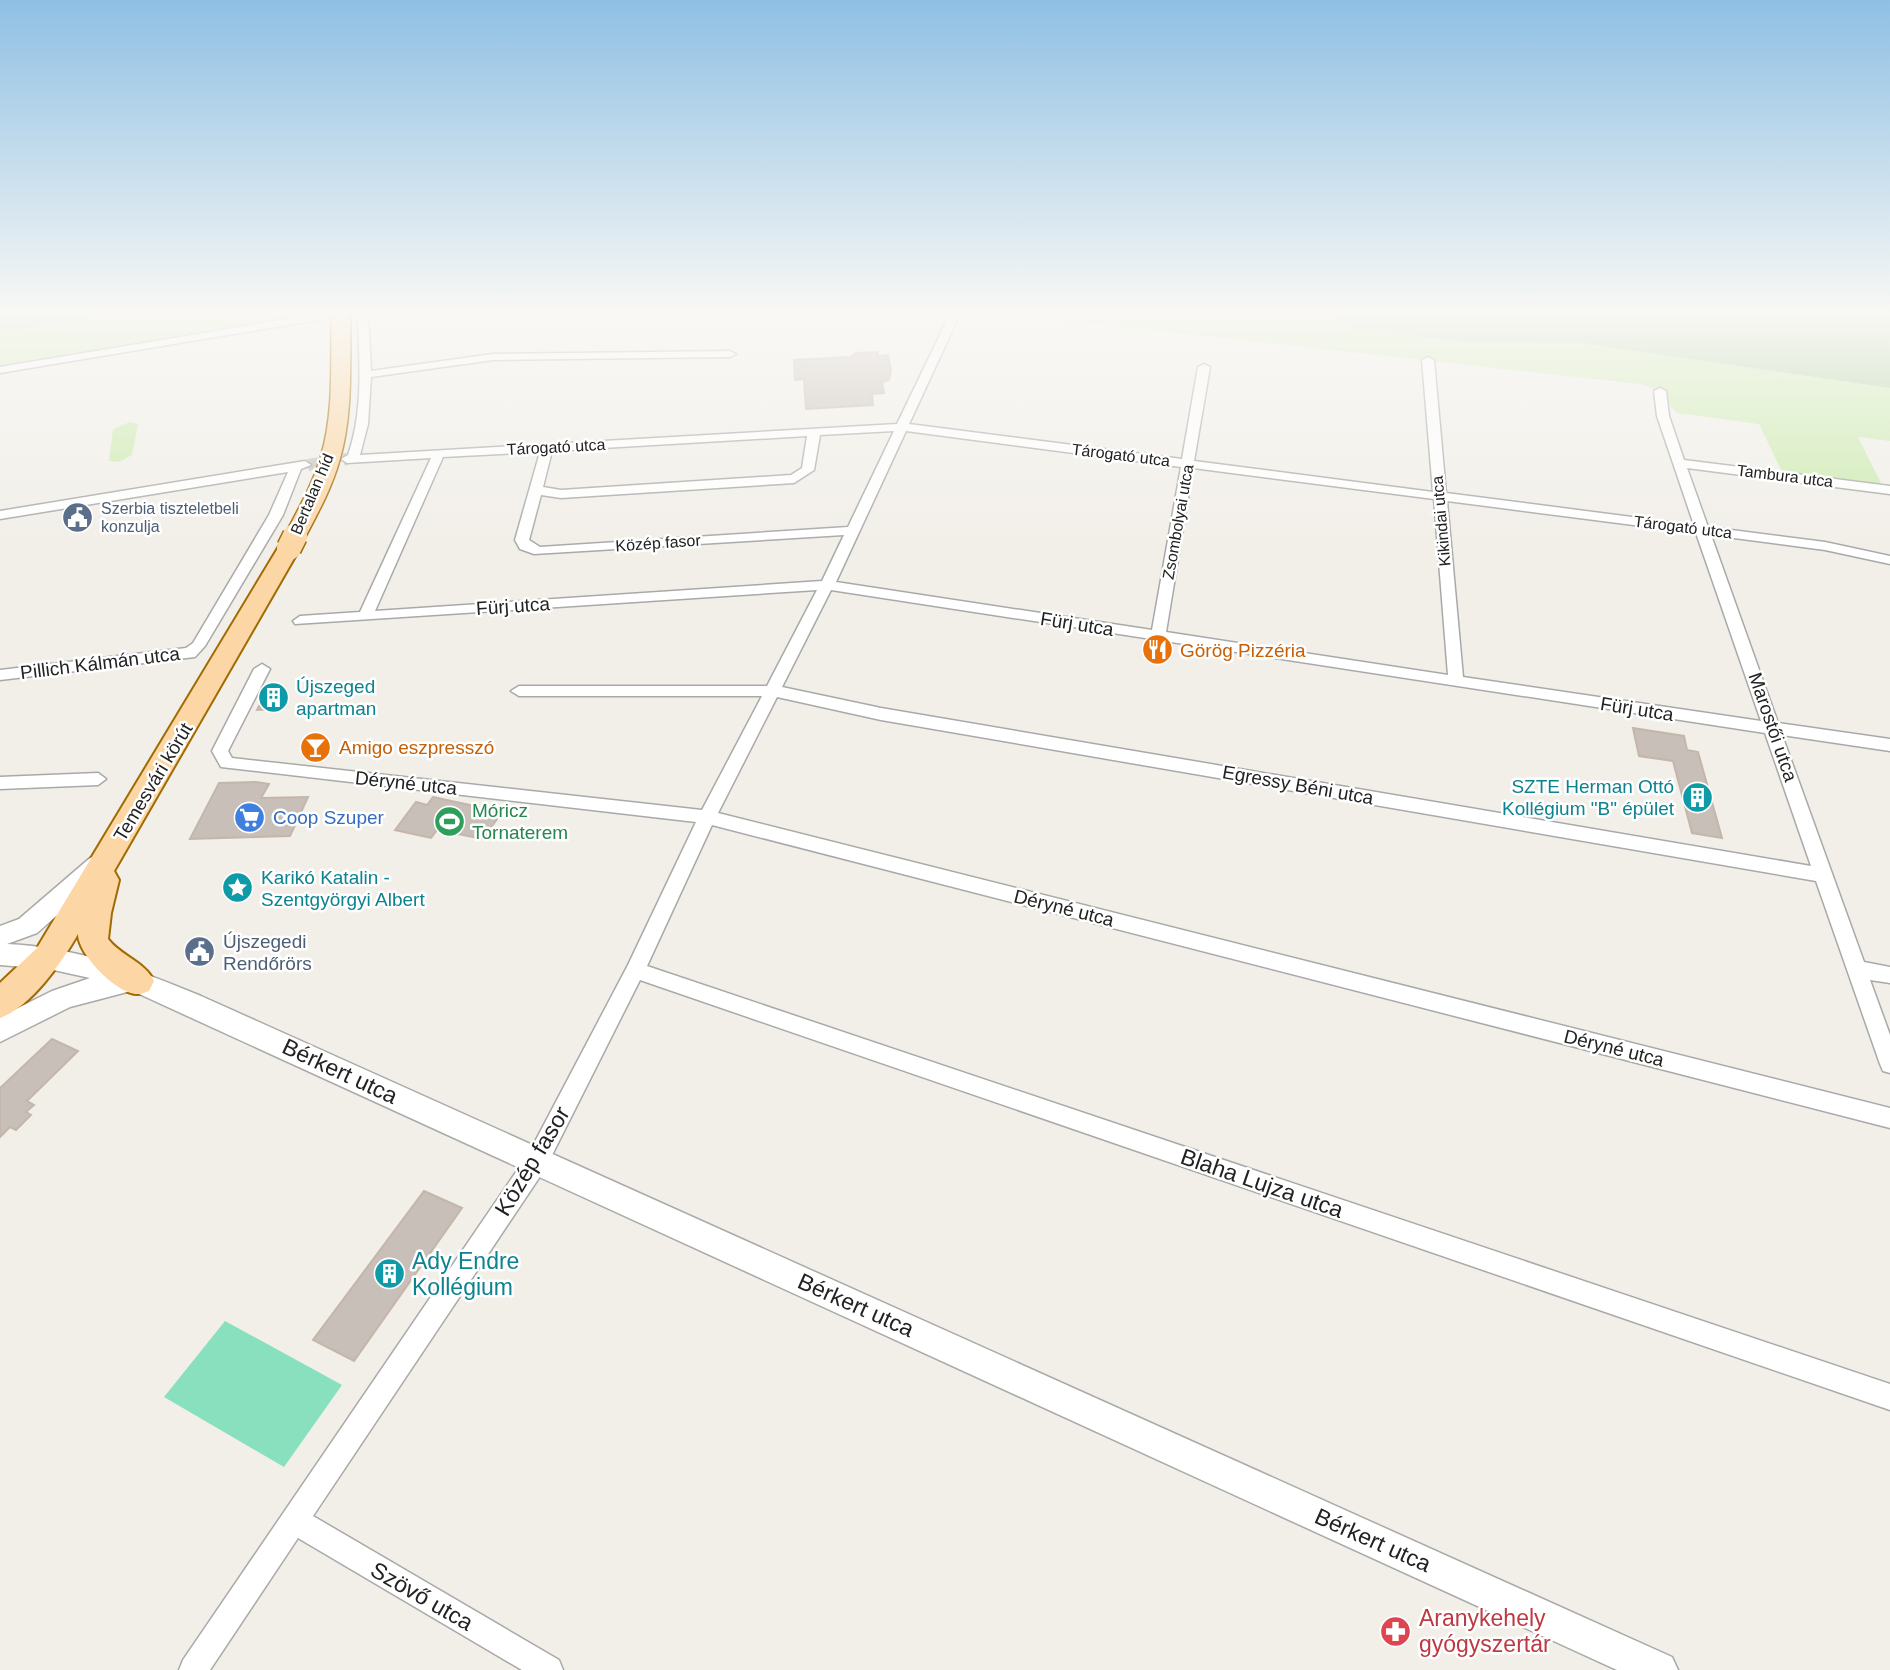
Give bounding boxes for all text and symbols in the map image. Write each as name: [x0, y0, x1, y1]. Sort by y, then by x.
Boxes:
street label: Tárogató utca: [506, 436, 606, 458]
street label: Tárogató utca: [1071, 441, 1171, 469]
street label: Bertalan híd: [287, 451, 337, 537]
street label: Tambura utca: [1736, 462, 1834, 490]
street label: Zsombolyai utca: [1160, 463, 1197, 581]
street label: Kikindai utca: [1429, 475, 1453, 567]
public building icon: Szerbia tiszteletbeli konzulja: [61, 500, 95, 534]
place label: Szerbia tiszteletbeli konzulja: [101, 500, 239, 535]
street label: Tárogató utca: [1633, 513, 1733, 541]
street label: Közép fasor: [615, 531, 702, 554]
street label: Fürj utca: [475, 593, 551, 619]
street label: Fürj utca: [1039, 608, 1116, 640]
restaurant icon: Görög Pizzéria: [1140, 633, 1174, 667]
place label: Görög Pizzéria: [1180, 640, 1306, 661]
street label: Pillich Kálmán utca: [19, 643, 181, 683]
street label: Marostői utca: [1745, 670, 1802, 785]
place label: Újszeged apartman: [296, 676, 376, 719]
building icon: Újszeged apartman: [256, 680, 290, 714]
street label: Fürj utca: [1599, 693, 1676, 725]
street label: Temesvári körút: [109, 719, 197, 845]
bar icon: Amigo eszpresszó: [299, 730, 333, 764]
place label: Amigo eszpresszó: [339, 737, 494, 758]
street label: Egressy Béni utca: [1221, 761, 1376, 809]
street label: Déryné utca: [354, 767, 458, 799]
place label: SZTE Herman Ottó Kollégium "B" épület: [1502, 776, 1675, 819]
building icon: SZTE Herman Ottó Kollégium "B" épület: [1680, 780, 1714, 814]
supermarket icon: Coop Szuper: [233, 800, 267, 834]
place label: Móricz Tornaterem: [472, 800, 568, 843]
sports icon: Móricz Tornaterem: [432, 804, 466, 838]
place label: Coop Szuper: [273, 807, 385, 828]
place label: Karikó Katalin - Szentgyörgyi Albert: [261, 867, 425, 910]
place icon: Karikó Katalin - Szentgyörgyi Albert: [221, 871, 255, 905]
street label: Déryné utca: [1012, 885, 1117, 931]
place label: Újszegedi Rendőrörs: [223, 931, 312, 974]
public building icon: Újszegedi Rendőrörs: [183, 935, 217, 969]
street label: Déryné utca: [1562, 1025, 1667, 1071]
street label: Bérkert utca: [278, 1033, 402, 1109]
street label: Közép fasor: [489, 1101, 575, 1220]
street label: Blaha Lujza utca: [1177, 1143, 1347, 1223]
place label: Ady Endre Kollégium: [412, 1248, 519, 1300]
building icon: Ady Endre Kollégium: [372, 1257, 406, 1291]
street label: Bérkert utca: [794, 1268, 918, 1342]
street label: Bérkert utca: [1311, 1503, 1435, 1577]
street label: Szövő utca: [366, 1556, 478, 1636]
place label: Aranykehely gyógyszertár: [1419, 1605, 1551, 1657]
pharmacy icon: Aranykehely gyógyszertár: [1379, 1614, 1413, 1648]

